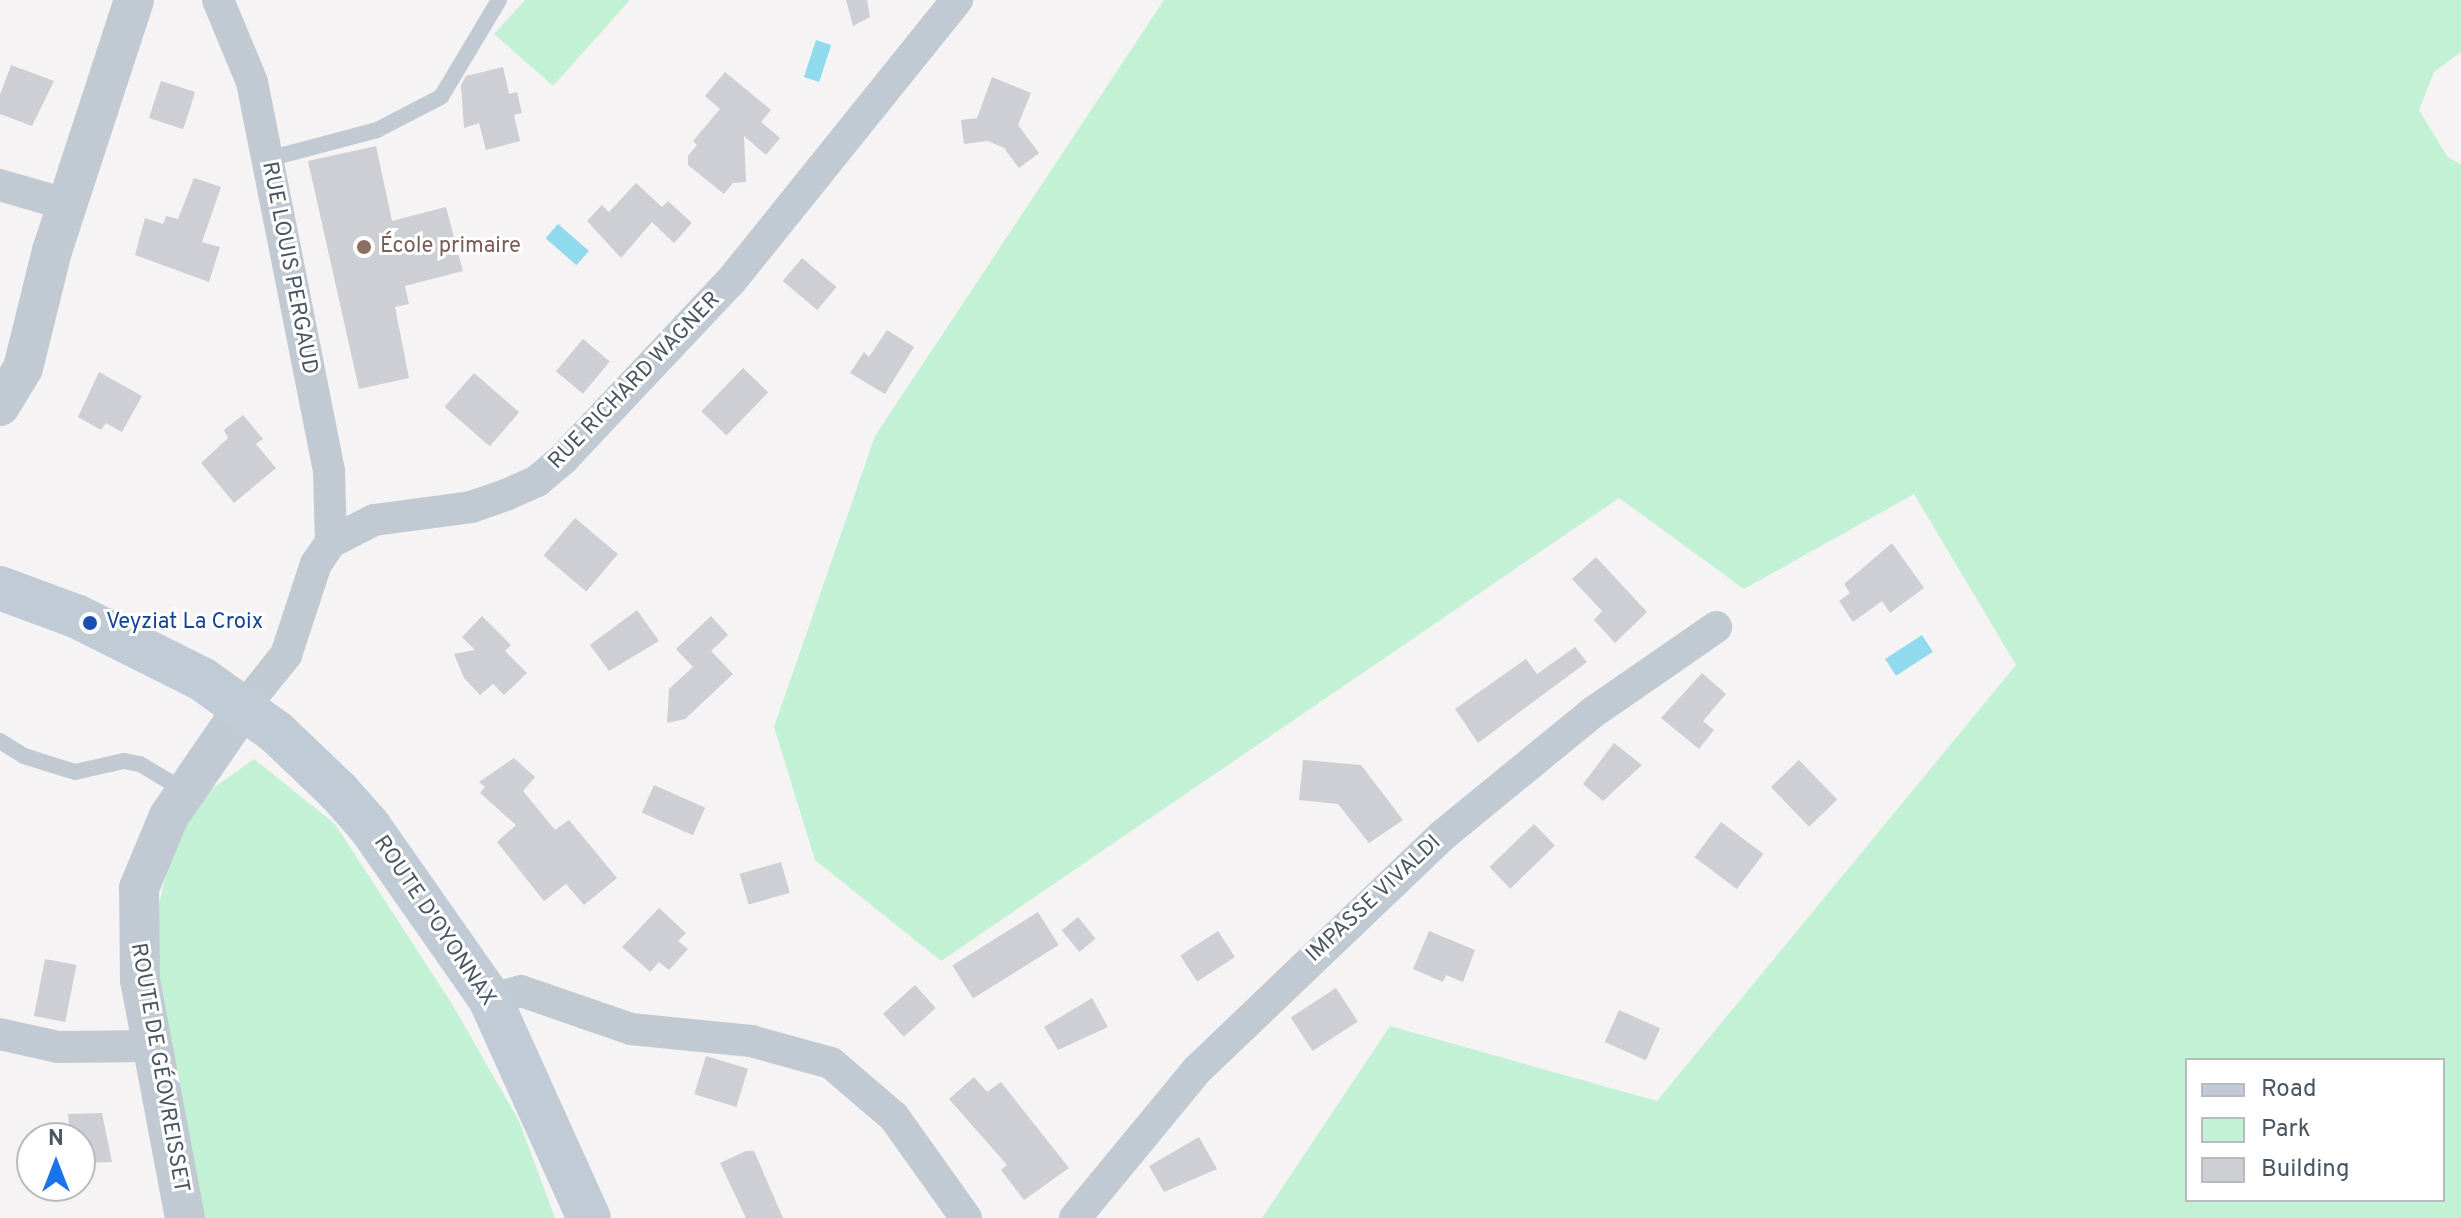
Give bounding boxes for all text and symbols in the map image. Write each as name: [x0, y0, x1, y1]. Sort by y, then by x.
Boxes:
street label: RUE LOUIS PERGAUD: [255, 159, 323, 377]
place label: École primaire: [380, 234, 521, 260]
marker: École primaire: [355, 238, 373, 256]
street label: RUE RICHARD WAGNER: [543, 287, 727, 475]
place label: Veyziat La Croix: [106, 610, 263, 636]
marker: Veyziat La Croix: [81, 614, 99, 632]
street label: IMPASSE VIVALDI: [1301, 830, 1447, 968]
street label: ROUTE D'OYONNAX: [367, 831, 501, 1011]
street label: ROUTE DE GÉOVREISSET: [124, 941, 194, 1195]
legend: [2185, 1058, 2445, 1202]
text: Road: [2261, 1075, 2317, 1105]
text: Park: [2261, 1115, 2311, 1145]
north arrow: [16, 1122, 96, 1202]
text: N: [48, 1126, 64, 1153]
text: Building: [2261, 1155, 2350, 1185]

